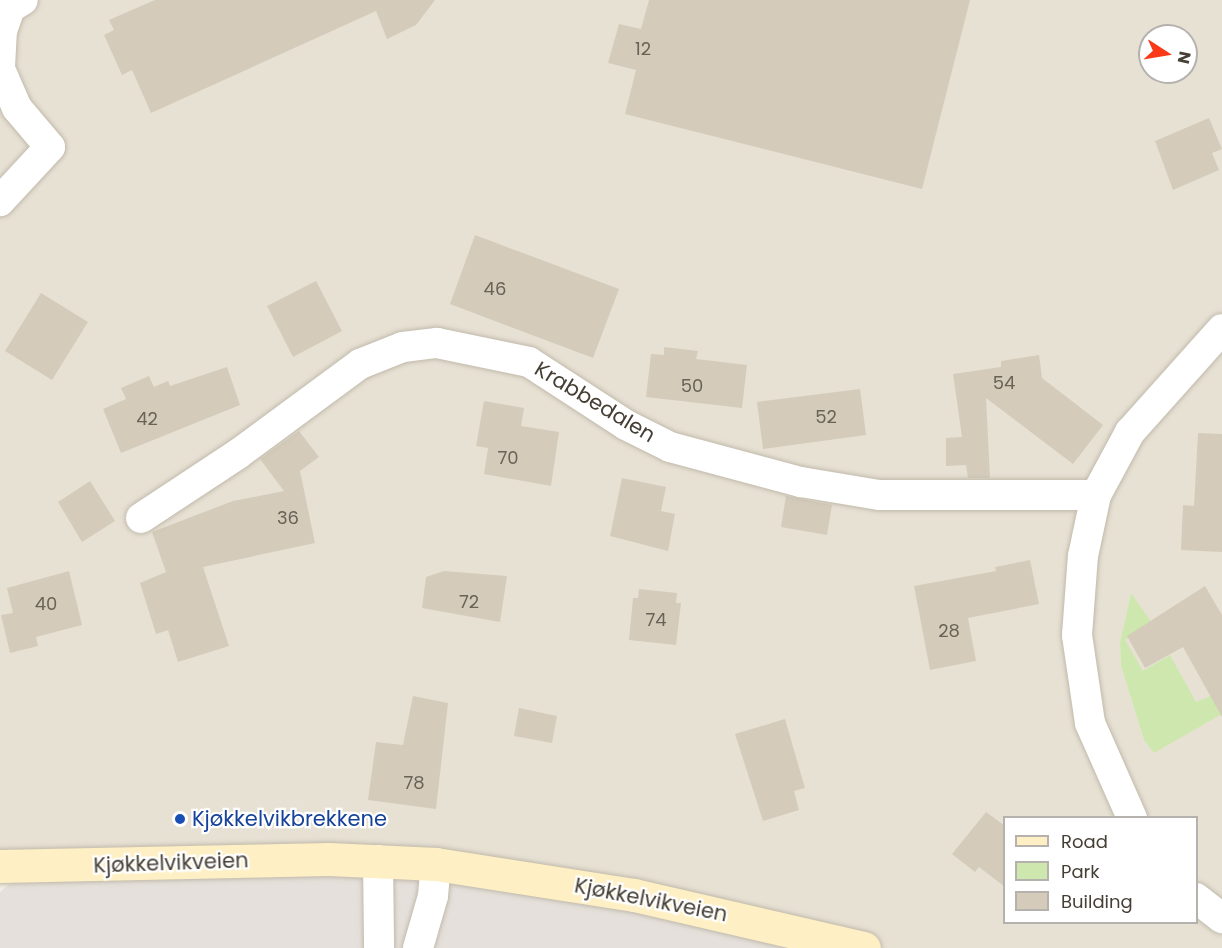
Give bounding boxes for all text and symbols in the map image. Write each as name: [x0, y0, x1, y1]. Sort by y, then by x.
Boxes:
north arrow: [1138, 24, 1198, 84]
house number: 12: [635, 38, 651, 60]
text: N: [1172, 49, 1197, 66]
house number: 46: [484, 278, 506, 300]
street label: Krabbedalen: [530, 356, 660, 448]
house number: 54: [993, 372, 1015, 394]
house number: 50: [681, 375, 703, 397]
house number: 52: [815, 406, 837, 428]
house number: 42: [136, 408, 158, 430]
house number: 70: [497, 447, 519, 469]
house number: 36: [277, 507, 299, 529]
house number: 72: [459, 591, 479, 613]
house number: 40: [35, 593, 57, 615]
house number: 74: [645, 609, 667, 631]
house number: 28: [938, 620, 960, 642]
house number: 78: [403, 772, 425, 794]
place label: Kjøkkelvikbrekkene: [192, 806, 387, 832]
marker: Kjøkkelvikbrekkene: [173, 812, 187, 826]
legend: [1003, 816, 1198, 924]
text: Road: [1061, 829, 1108, 854]
street label: Kjøkkelvikveien: [93, 848, 249, 878]
text: Park: [1061, 859, 1100, 884]
street label: Kjøkkelvikveien: [572, 873, 730, 927]
text: Building: [1061, 889, 1133, 914]

